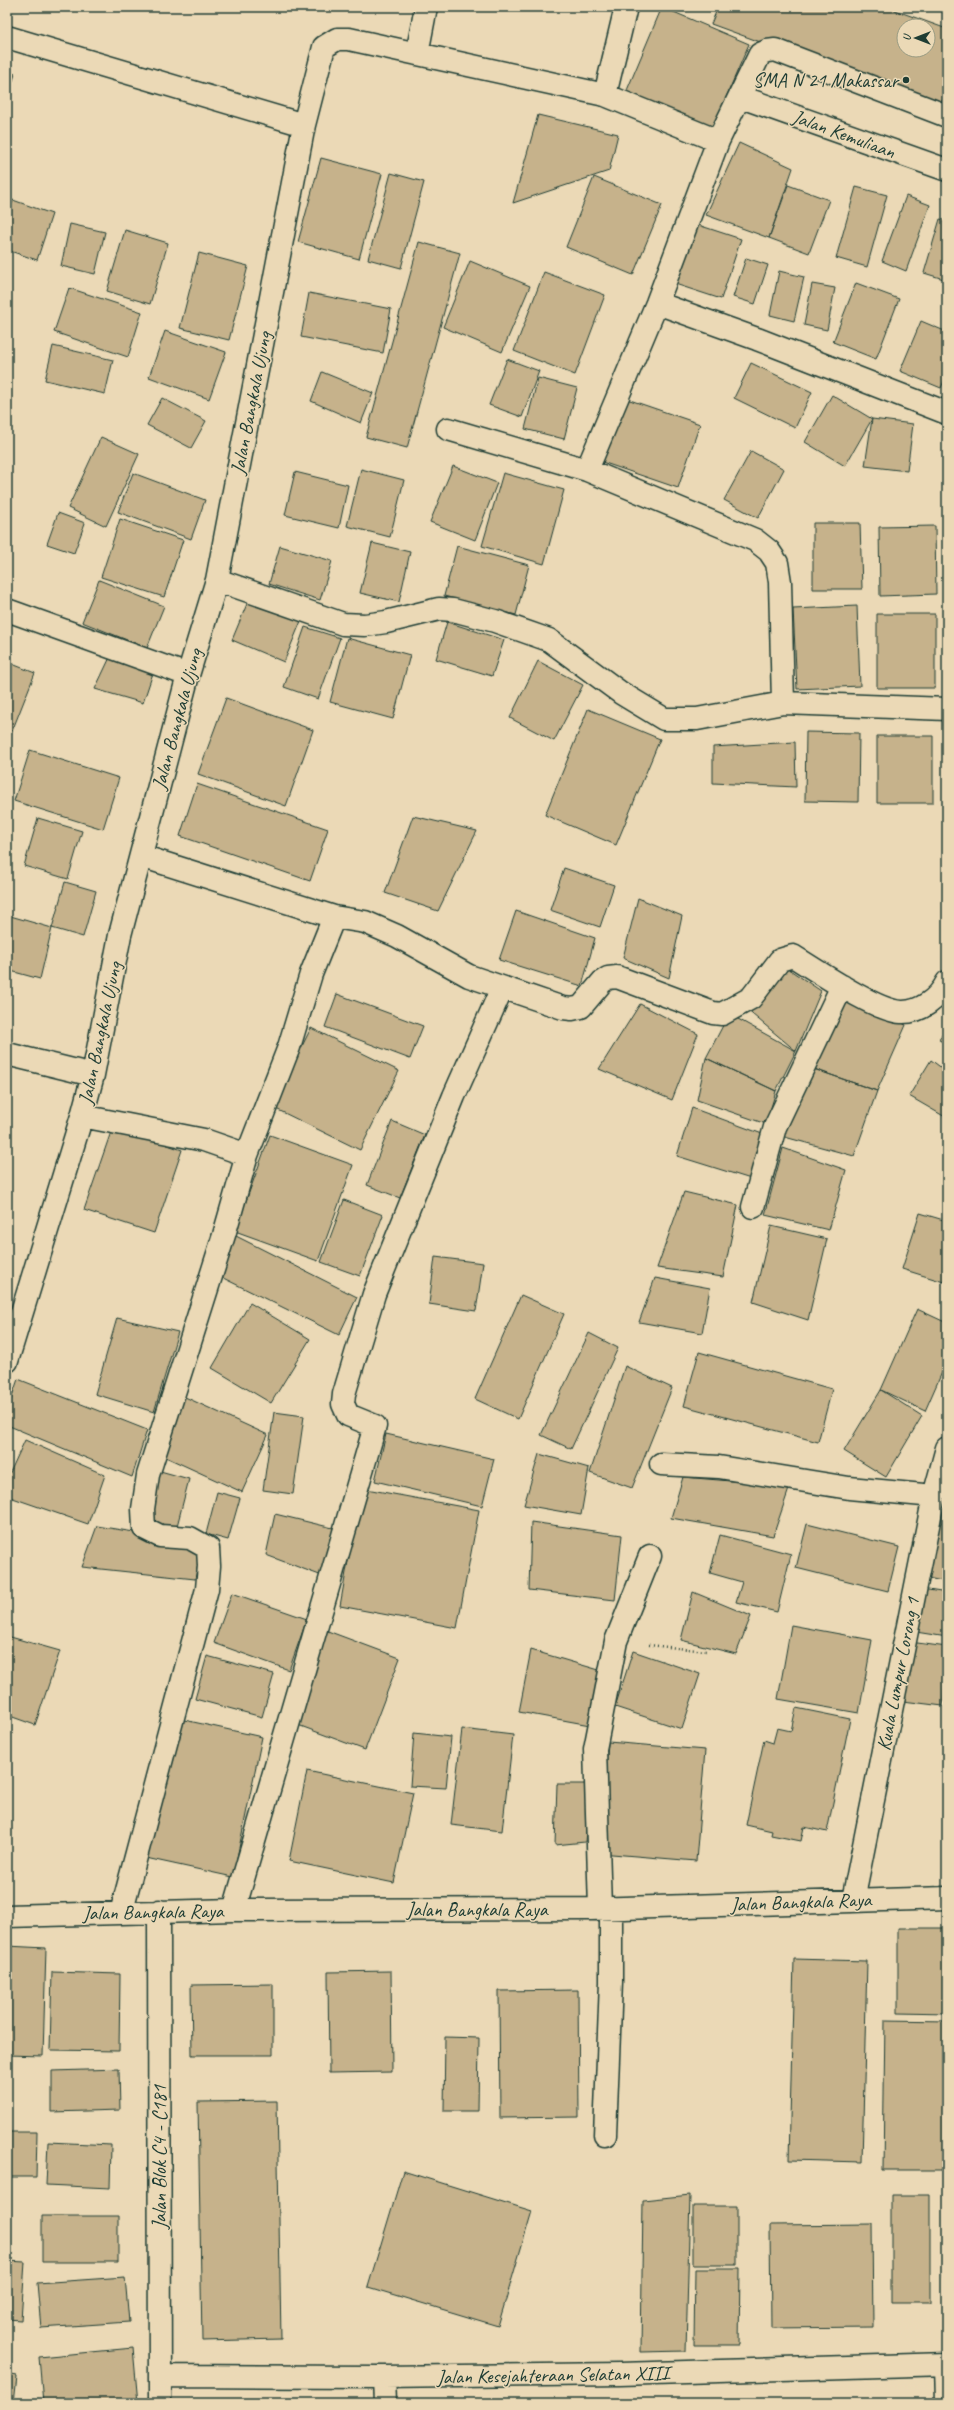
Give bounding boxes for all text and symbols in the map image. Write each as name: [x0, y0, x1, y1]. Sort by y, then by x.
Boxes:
north arrow: [896, 18, 936, 58]
text: U: [899, 33, 913, 41]
place label: SMA N 21 Makassar: [753, 68, 900, 93]
marker: SMA N 21 Makassar: [901, 75, 911, 85]
street label: Jalan Kemuliaan: [788, 104, 900, 164]
street label: Jalan Bangkala Ujung: [225, 328, 277, 477]
street label: Jalan Bangkala Ujung: [146, 644, 208, 793]
street label: Jalan Bangkala Ujung: [73, 958, 128, 1107]
street label: Kuala Lumpur Lorong 1: [871, 1594, 925, 1753]
street label: Jalan Bangkala Raya: [729, 1887, 873, 1917]
street label: Jalan Bangkala Raya: [406, 1897, 549, 1922]
street label: Jalan Bangkala Raya: [81, 1898, 225, 1926]
street label: Jalan Blok C4 - C181: [147, 2084, 172, 2230]
street label: Jalan Kesejahteraan Selatan XIII: [436, 2360, 673, 2390]

